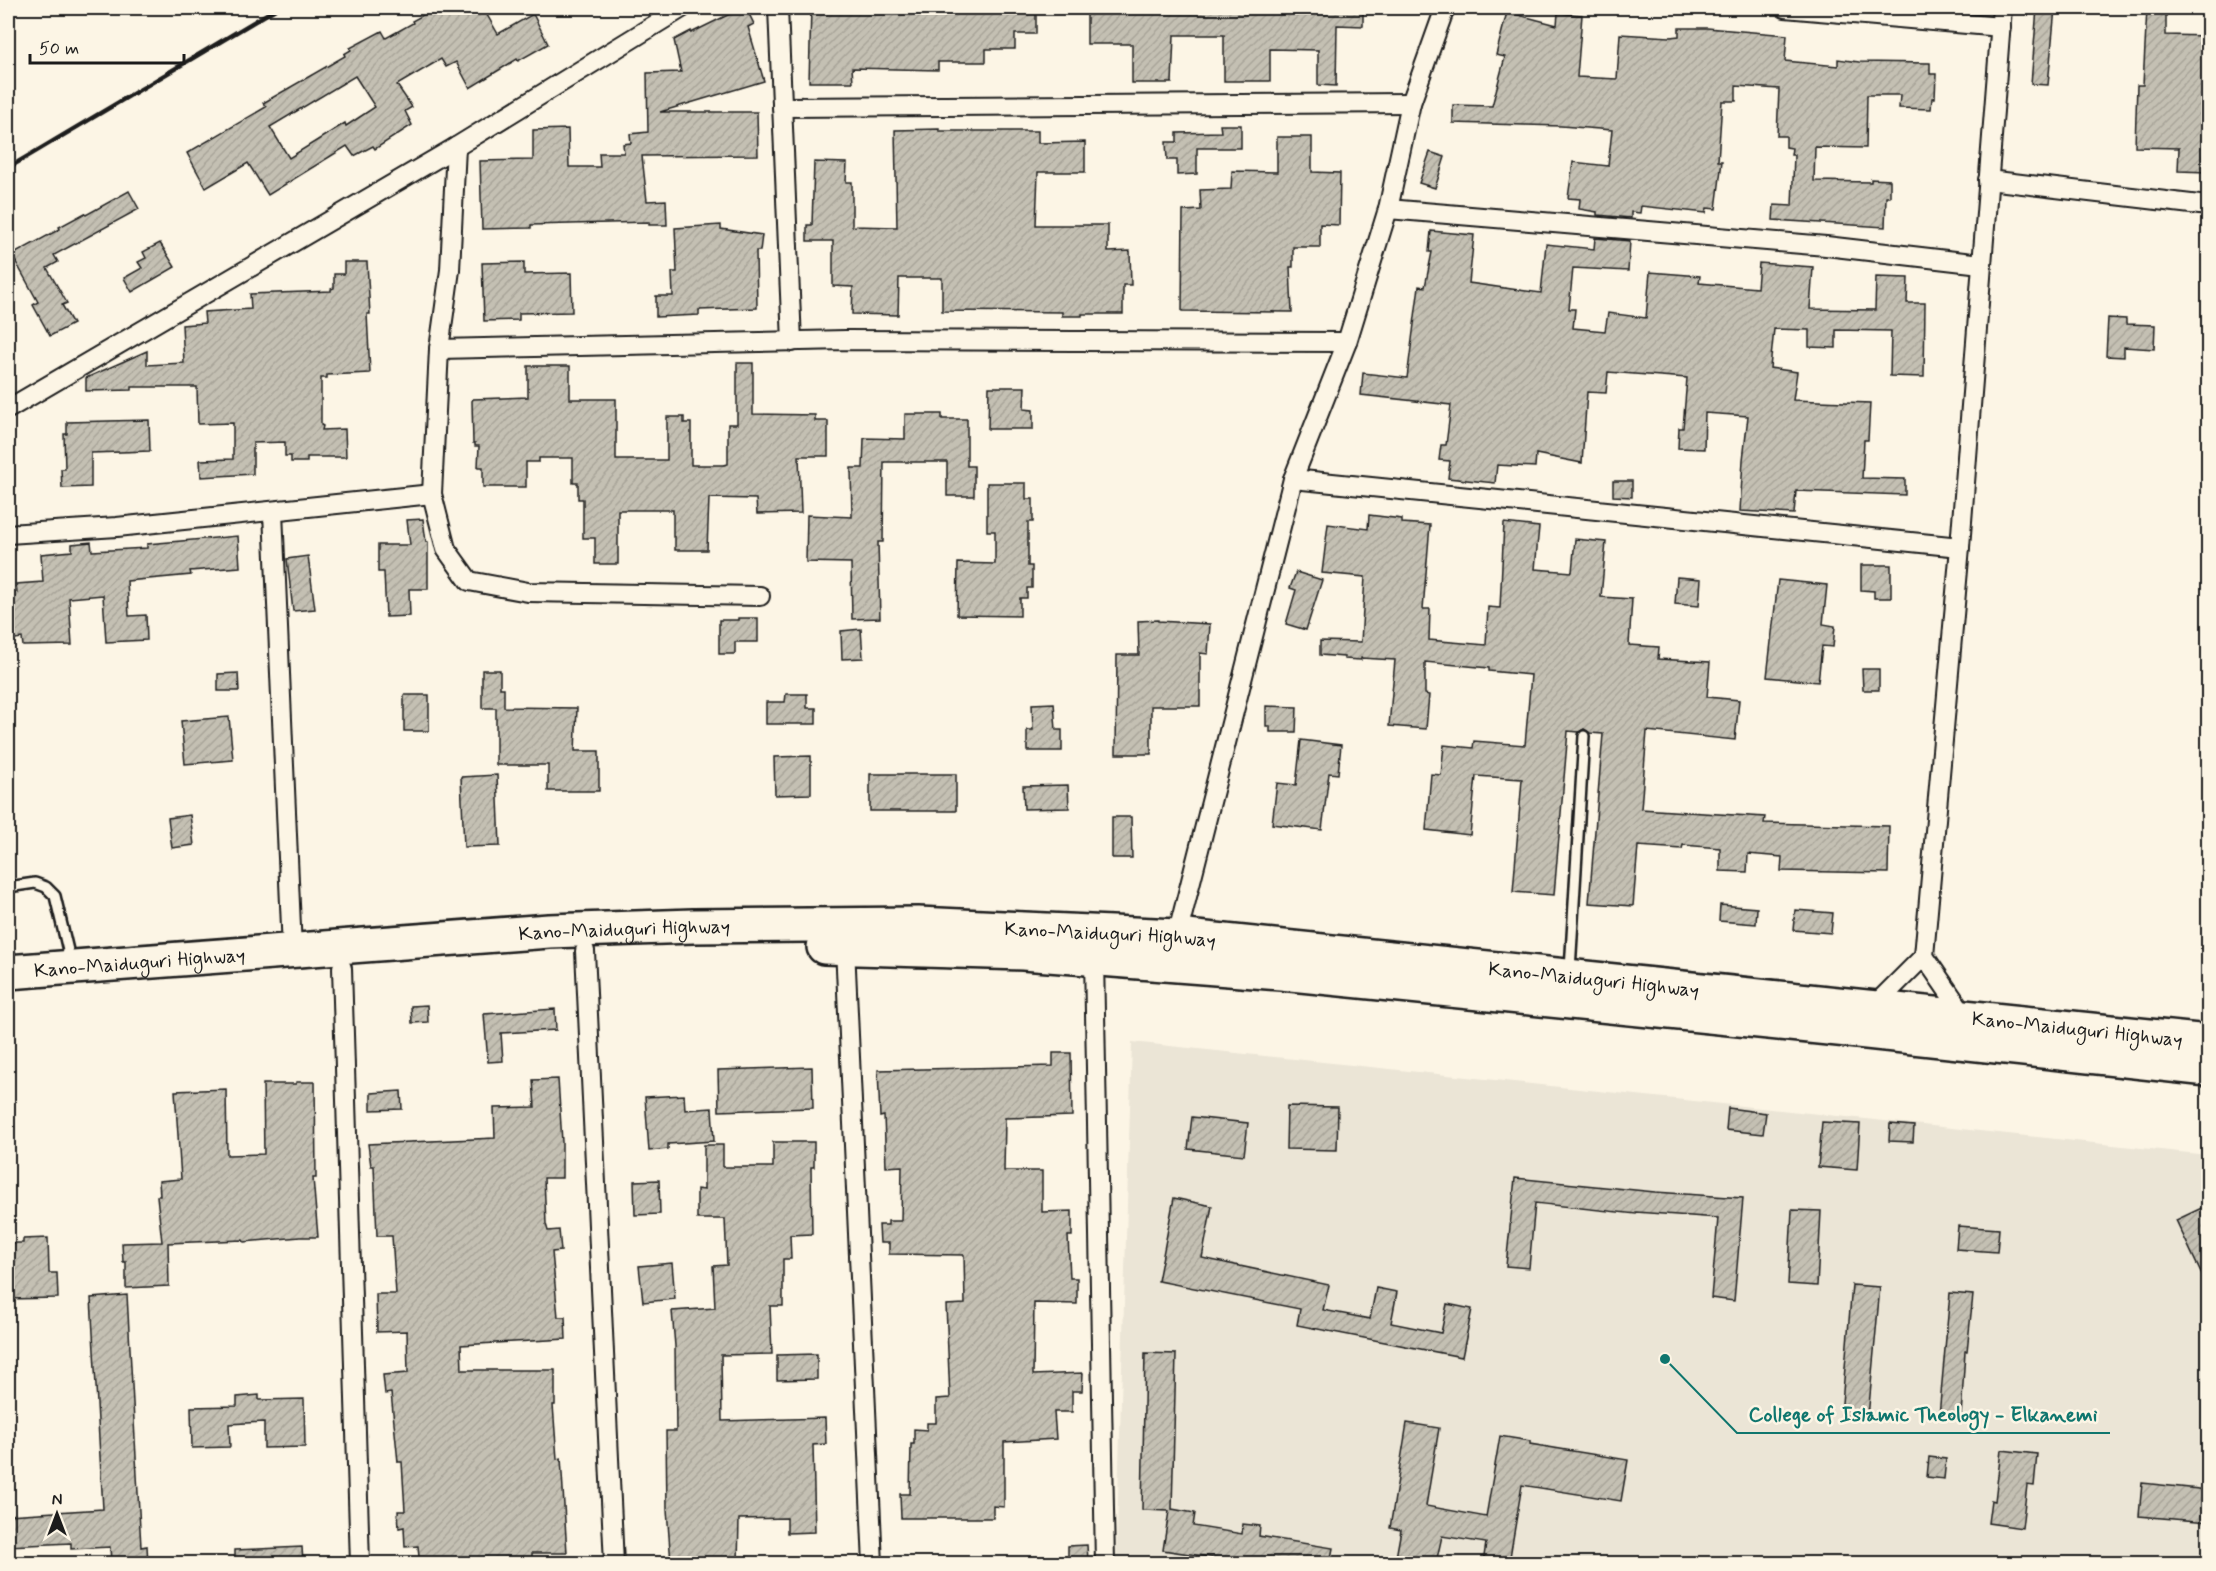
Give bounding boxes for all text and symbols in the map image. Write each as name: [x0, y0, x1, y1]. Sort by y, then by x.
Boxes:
scale bar: [30, 27, 184, 65]
text: 50 m: [39, 37, 79, 61]
street label: Kano-Maiduguri Highway: [518, 914, 730, 948]
street label: Kano-Maiduguri Highway: [1004, 916, 1217, 955]
street label: Kano-Maiduguri Highway: [33, 942, 246, 985]
street label: Kano-Maiduguri Highway: [1487, 956, 1701, 1005]
street label: Kano-Maiduguri Highway: [1970, 1006, 2184, 1054]
callout: College of Islamic Theology - Elkanemi: [1737, 1394, 2110, 1433]
text: College of Islamic Theology - Elkanemi: [1749, 1401, 2098, 1431]
north arrow: [27, 1484, 87, 1544]
text: N: [52, 1490, 62, 1511]

